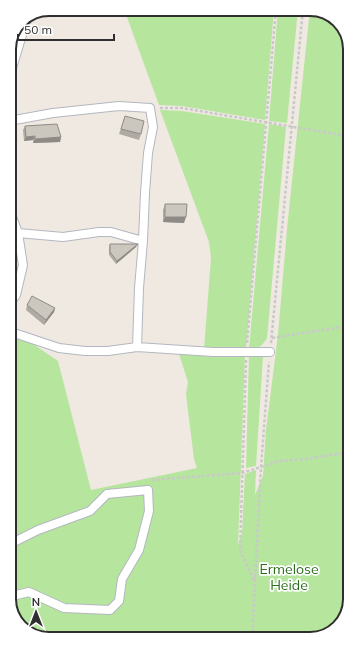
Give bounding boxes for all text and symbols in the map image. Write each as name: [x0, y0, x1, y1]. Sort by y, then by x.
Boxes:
scale bar: [18, 16, 114, 42]
text: 50 m: [24, 22, 52, 37]
park label: Ermelose Heide: [259, 560, 319, 594]
north arrow: [16, 592, 56, 632]
text: N: [32, 595, 40, 609]

